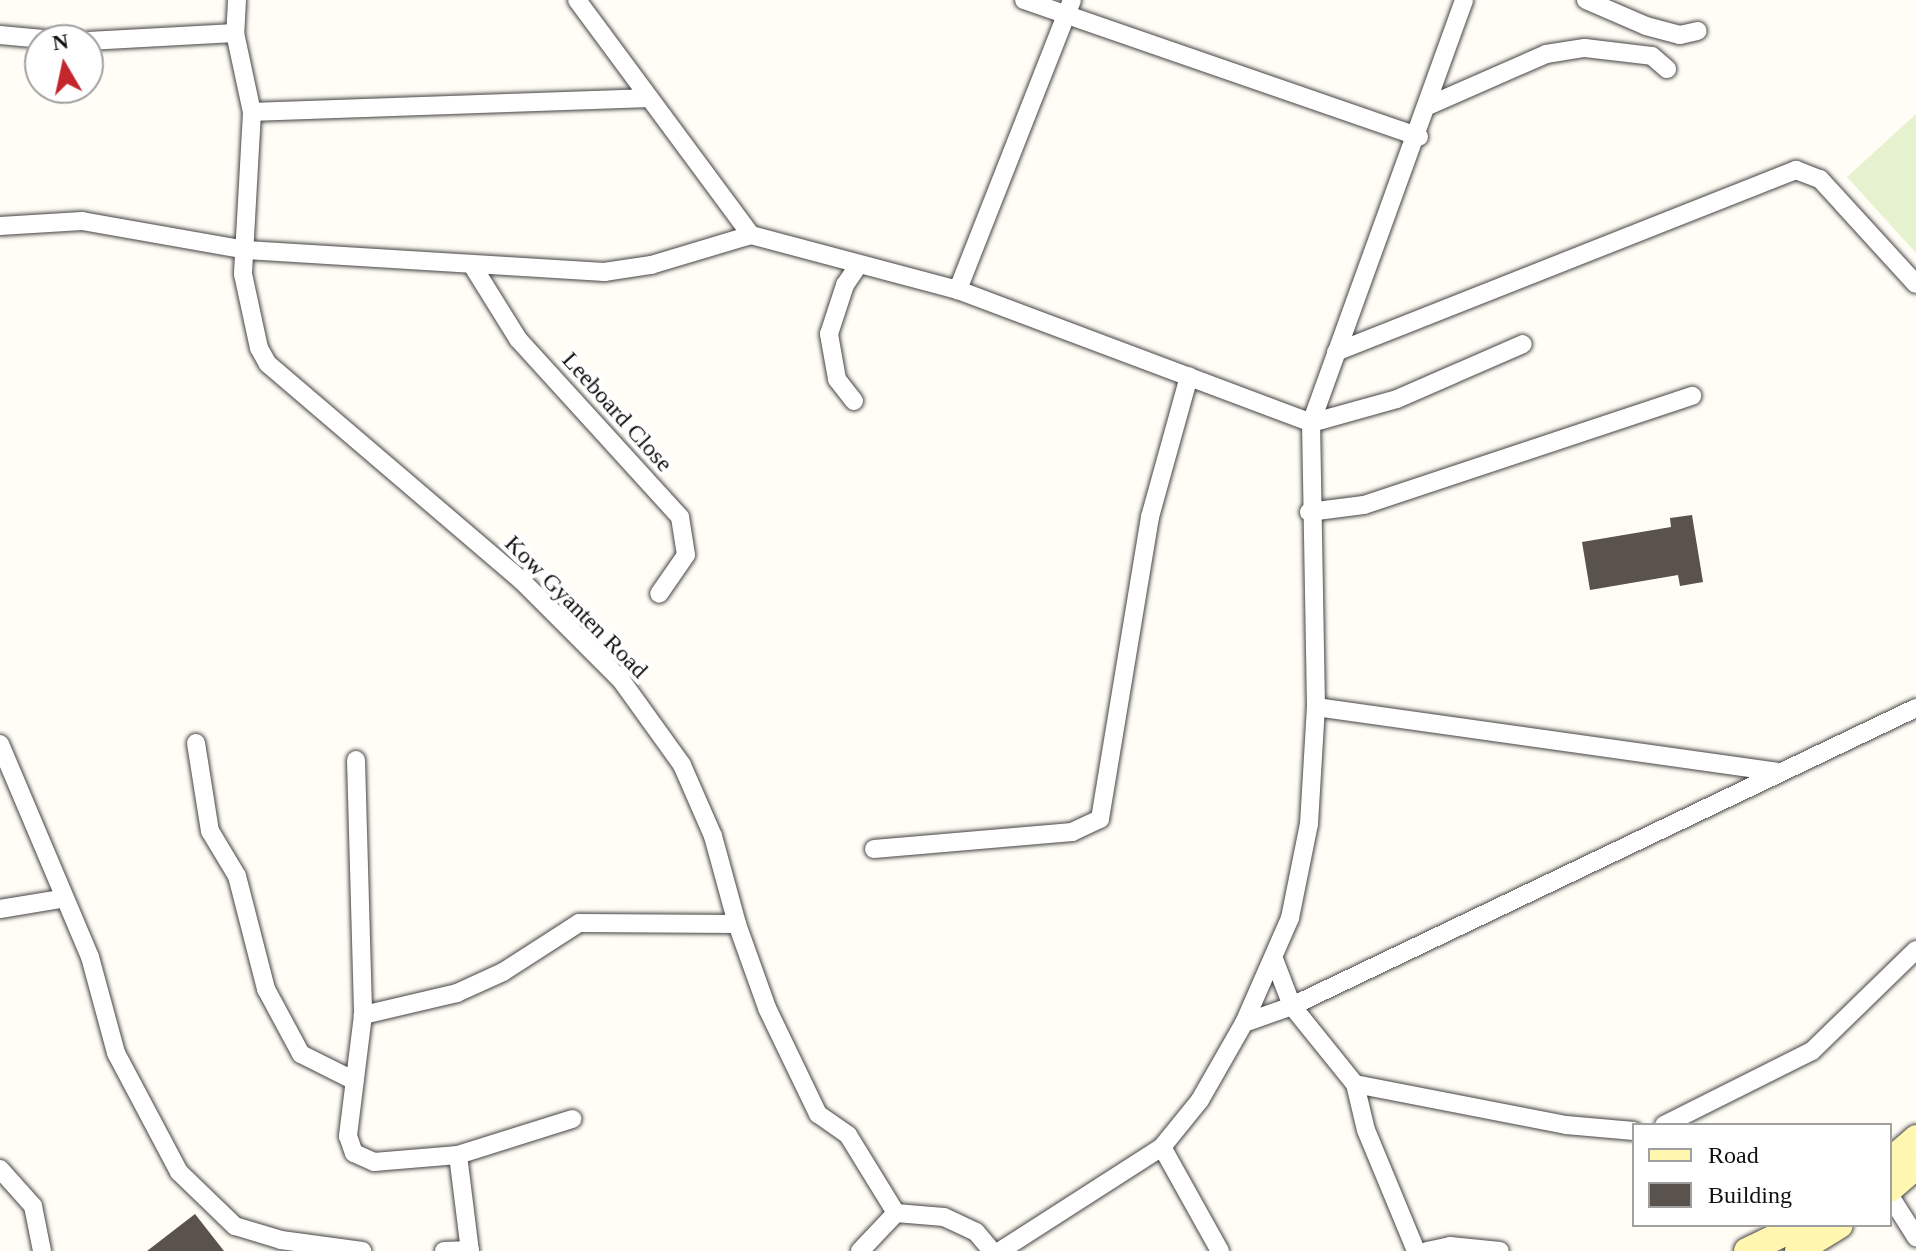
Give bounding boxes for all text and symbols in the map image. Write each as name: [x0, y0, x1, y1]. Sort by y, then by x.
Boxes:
north arrow: [24, 24, 104, 104]
text: N: [51, 28, 70, 55]
street label: Leeboard Close: [556, 346, 678, 478]
street label: Kow Gyanten Road: [498, 529, 654, 685]
legend: [1632, 1123, 1892, 1227]
text: Road: [1708, 1142, 1759, 1168]
text: Building: [1708, 1182, 1792, 1208]

